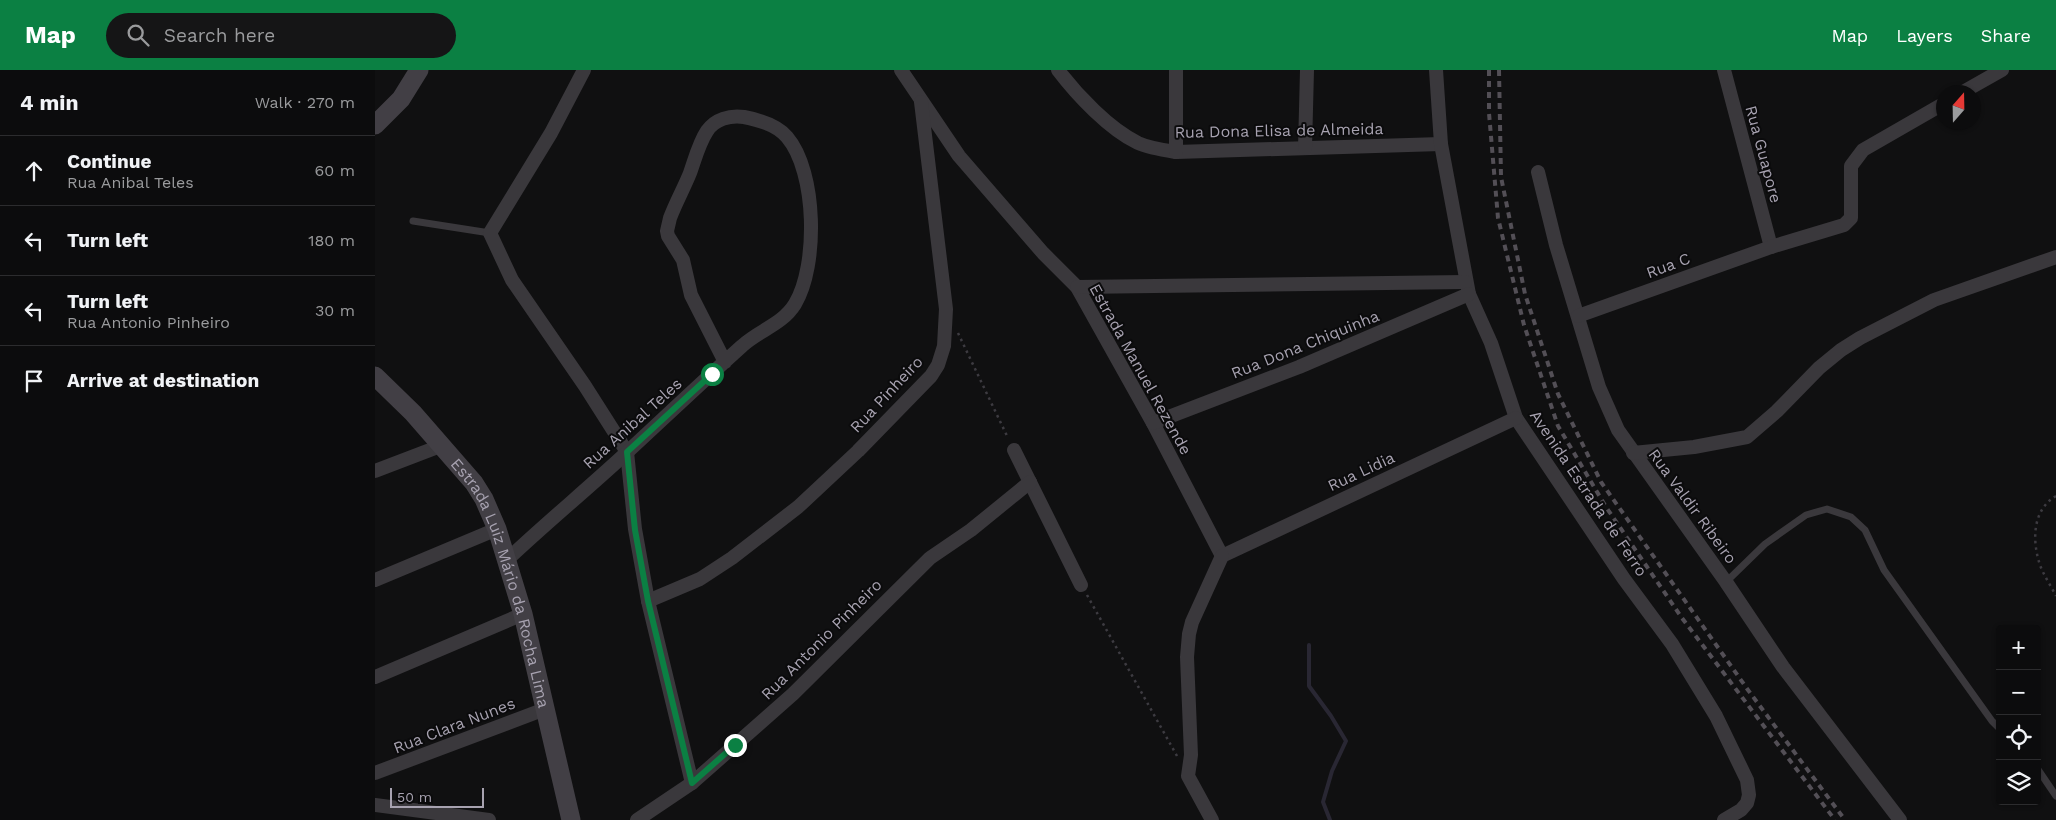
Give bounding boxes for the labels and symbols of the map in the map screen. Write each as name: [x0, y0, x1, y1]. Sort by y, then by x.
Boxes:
north arrow: [1936, 85, 1981, 130]
street label: Rua Guapore: [1741, 103, 1786, 205]
street label: Rua Dona Elisa de Almeida: [1174, 119, 1384, 142]
street label: Rua C: [1644, 249, 1693, 282]
street label: Estrada Manuel Rezende: [1086, 280, 1196, 458]
street label: Rua Dona Chiquinha: [1228, 306, 1382, 383]
street label: Rua Pinheiro: [846, 352, 927, 437]
route start: [701, 363, 724, 386]
street label: Rua Anibal Teles: [579, 374, 686, 473]
street label: Avenida Estrada de Ferro: [1526, 407, 1651, 580]
street label: Rua Valdir Ribeiro: [1645, 445, 1741, 567]
street label: Rua Lidia: [1325, 448, 1398, 495]
street label: Estrada Luiz Mário da Rocha Lima: [447, 454, 554, 710]
street label: Rua Antonio Pinheiro: [757, 575, 886, 704]
street label: Rua Clara Nunes: [391, 693, 518, 757]
route end: [724, 734, 747, 757]
scale bar: [390, 785, 484, 808]

